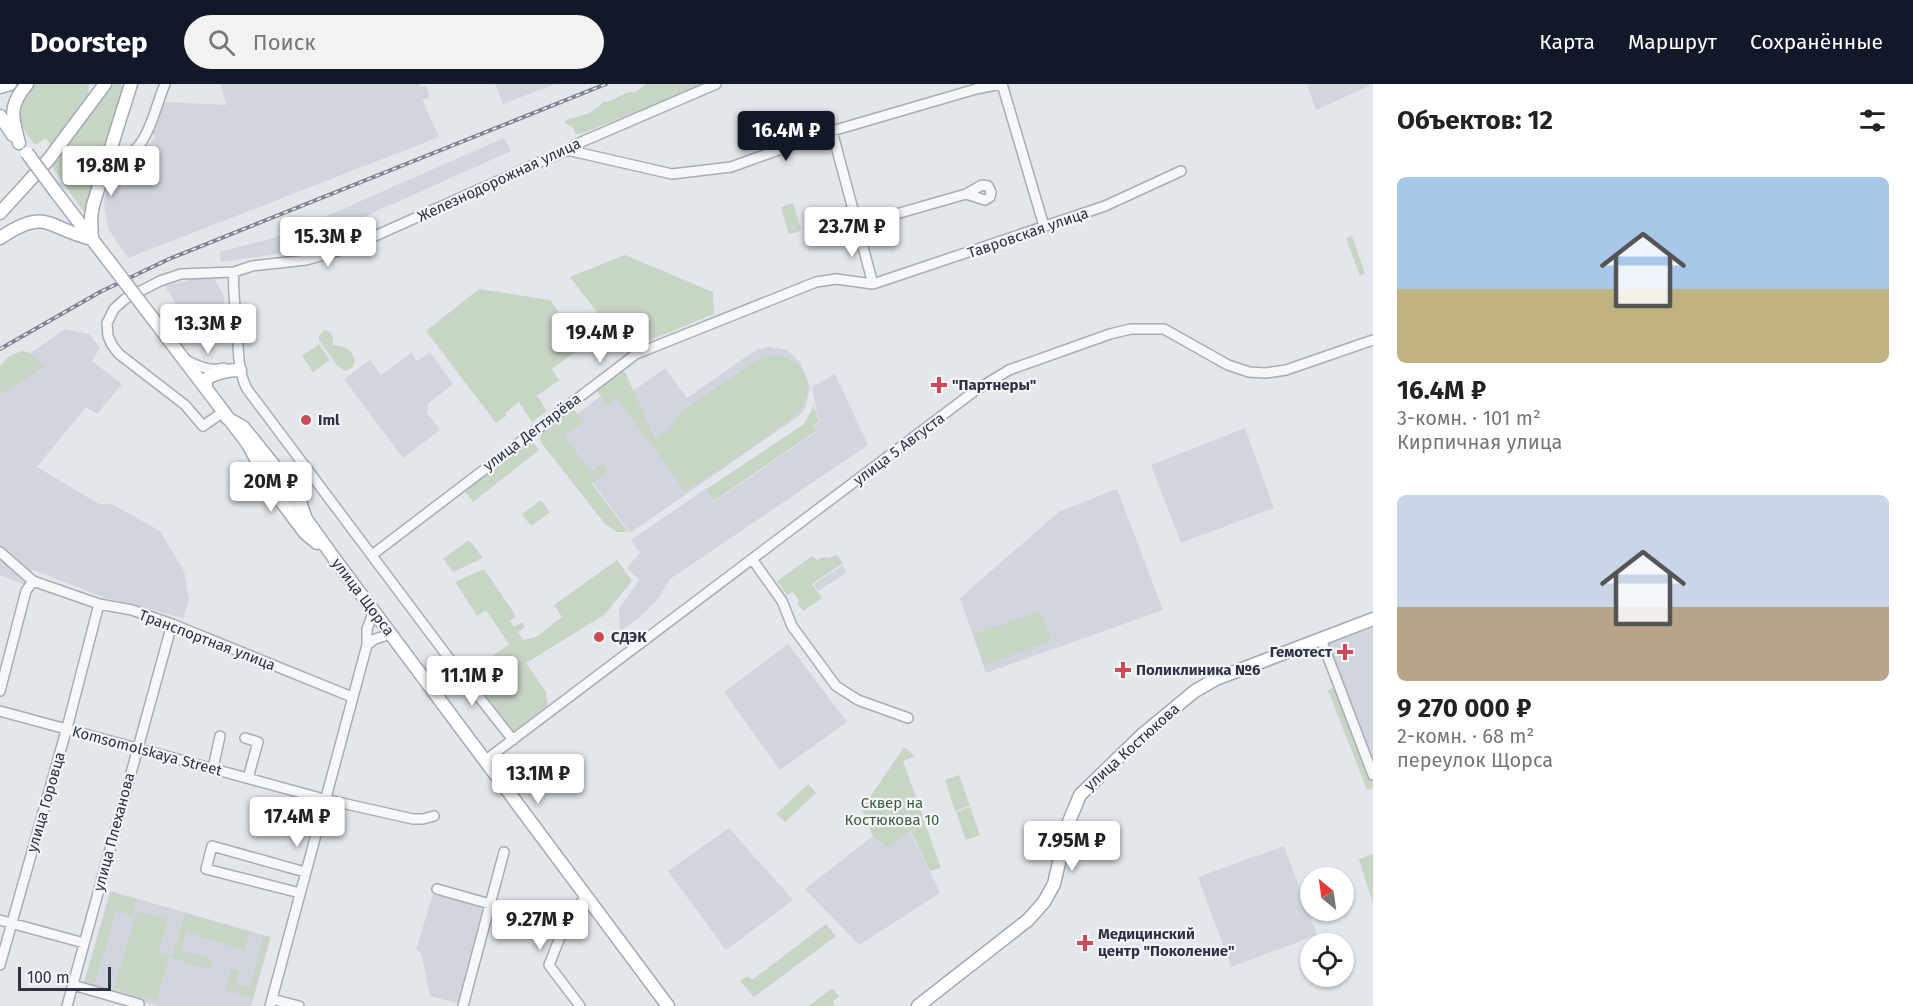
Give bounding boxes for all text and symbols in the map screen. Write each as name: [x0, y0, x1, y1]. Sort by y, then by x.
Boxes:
search box: [184, 15, 604, 69]
text: Doorstep: [30, 26, 148, 59]
icon: search: [205, 26, 238, 59]
text: Поиск: [253, 29, 316, 56]
text: Карта: [1539, 29, 1595, 55]
text: Маршрут: [1628, 29, 1717, 55]
text: Сохранённые: [1750, 29, 1883, 55]
icon: filters: [1856, 104, 1889, 137]
text: Объектов: 12: [1397, 105, 1553, 136]
pin: 16.4M ₽: [731, 111, 841, 162]
text: 16.4M ₽: [752, 118, 820, 142]
street label: Железнодорожная улица: [414, 134, 584, 226]
pin: 19.8M ₽: [56, 146, 166, 197]
text: 19.8M ₽: [76, 153, 146, 177]
street label: Тавровская улица: [965, 204, 1091, 262]
pin: 23.7M ₽: [797, 207, 907, 258]
text: 23.7M ₽: [818, 214, 886, 238]
icon: home: [1589, 216, 1697, 324]
pin: 15.3M ₽: [273, 217, 383, 268]
text: 15.3M ₽: [294, 224, 362, 248]
pin: 13.3M ₽: [153, 304, 263, 355]
text: 13.3M ₽: [174, 311, 242, 335]
pin: 19.4M ₽: [545, 313, 655, 364]
text: 19.4M ₽: [566, 320, 634, 344]
text: 16.4M ₽: [1397, 375, 1486, 406]
marker: "Партнеры": [930, 376, 948, 394]
place label: "Партнеры": [952, 376, 1036, 394]
street label: улица Дегтярёва: [479, 389, 585, 475]
text: 3-комн. · 101 m²: [1397, 406, 1541, 430]
street label: улица 5 Августа: [850, 409, 948, 489]
place label: Iml: [318, 411, 340, 429]
marker: Iml: [299, 413, 313, 427]
text: Кирпичная улица: [1397, 430, 1562, 454]
pin: 20M ₽: [229, 462, 313, 513]
text: 20M ₽: [244, 469, 298, 493]
icon: home: [1589, 534, 1697, 642]
street label: улица Щорса: [328, 555, 398, 639]
street label: Транспортная улица: [136, 606, 278, 674]
place label: СДЭК: [611, 628, 647, 646]
marker: СДЭК: [592, 630, 606, 644]
place label: Гемотест: [1270, 643, 1333, 661]
marker: Гемотест: [1336, 643, 1354, 661]
pin: 11.1M ₽: [417, 656, 527, 707]
marker: Поликлиника №6: [1114, 661, 1132, 679]
place label: Поликлиника №6: [1136, 661, 1261, 679]
text: 11.1M ₽: [441, 663, 503, 687]
text: 9 270 000 ₽: [1397, 693, 1531, 724]
street label: улица Костюкова: [1081, 700, 1183, 794]
street label: Komsomolskaya Street: [70, 722, 224, 780]
text: 2-комн. · 68 m²: [1397, 724, 1534, 748]
text: переулок Щорса: [1397, 748, 1553, 772]
street label: улица Горовца: [23, 750, 69, 854]
pin: 13.1M ₽: [483, 754, 593, 805]
text: 13.1M ₽: [506, 761, 570, 785]
street label: улица Плеханова: [90, 771, 138, 893]
park label: Сквер на Костюкова 10: [845, 794, 939, 829]
pin: 17.4M ₽: [242, 797, 352, 848]
text: 17.4M ₽: [264, 804, 330, 828]
pin: 7.95M ₽: [1017, 821, 1127, 872]
text: 7.95M ₽: [1038, 828, 1106, 852]
north arrow: [1300, 867, 1354, 921]
map controls: [1300, 867, 1354, 987]
pin: 9.27M ₽: [485, 900, 595, 951]
text: 9.27M ₽: [506, 907, 574, 931]
place label: Медицинский центр "Поколение": [1098, 925, 1235, 960]
button: locate: [1300, 933, 1354, 987]
marker: Медицинский центр "Поколение": [1076, 934, 1094, 952]
scale bar: [18, 964, 111, 992]
text: 100 m: [27, 968, 70, 987]

